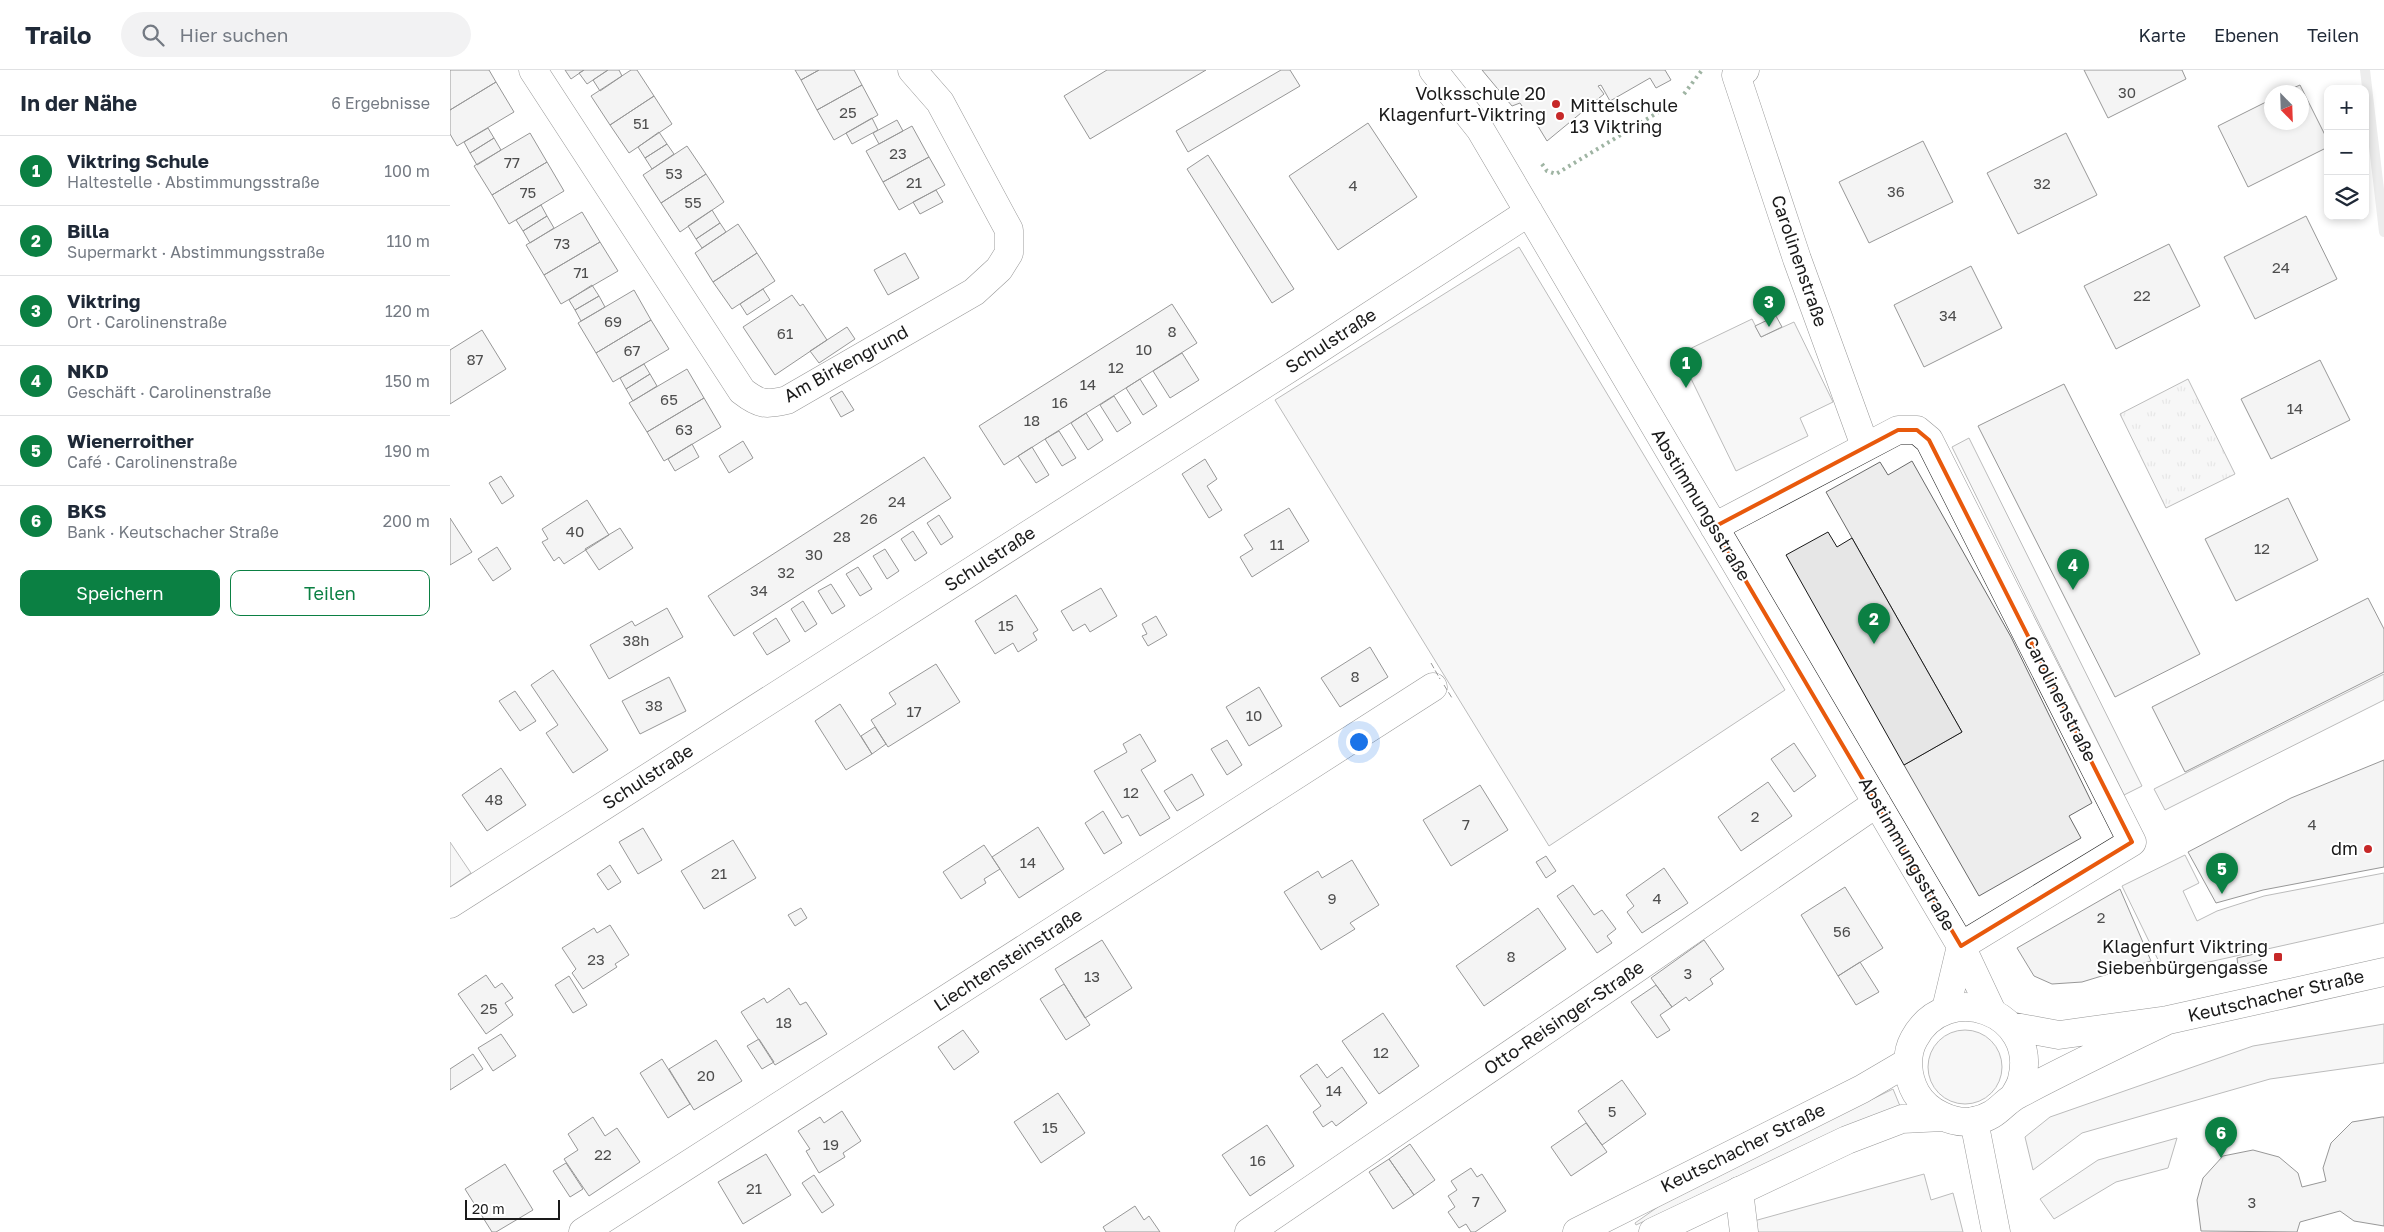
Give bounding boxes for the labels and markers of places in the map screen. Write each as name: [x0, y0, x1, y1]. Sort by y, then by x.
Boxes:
place label: Volksschule 20 Klagenfurt-Viktring: [1378, 82, 1546, 125]
place label: Mittelschule 13 Viktring: [1570, 94, 1678, 137]
marker: Volksschule 20 Klagenfurt-Viktring: [1550, 98, 1562, 110]
marker: Mittelschule 13 Viktring: [1554, 110, 1566, 122]
pin: 3: [1753, 286, 1785, 327]
pin: 1: [1670, 347, 1702, 388]
pin: 4: [2057, 549, 2089, 590]
pin: 2: [1858, 603, 1890, 644]
place label: dm: [2331, 837, 2358, 859]
marker: dm: [2362, 843, 2374, 855]
pin: 5: [2206, 853, 2238, 894]
place label: Klagenfurt Viktring Siebenbürgengasse: [2096, 935, 2268, 978]
marker: Klagenfurt Viktring Siebenbürgengasse: [2272, 951, 2284, 963]
pin: 6: [2205, 1117, 2237, 1158]

